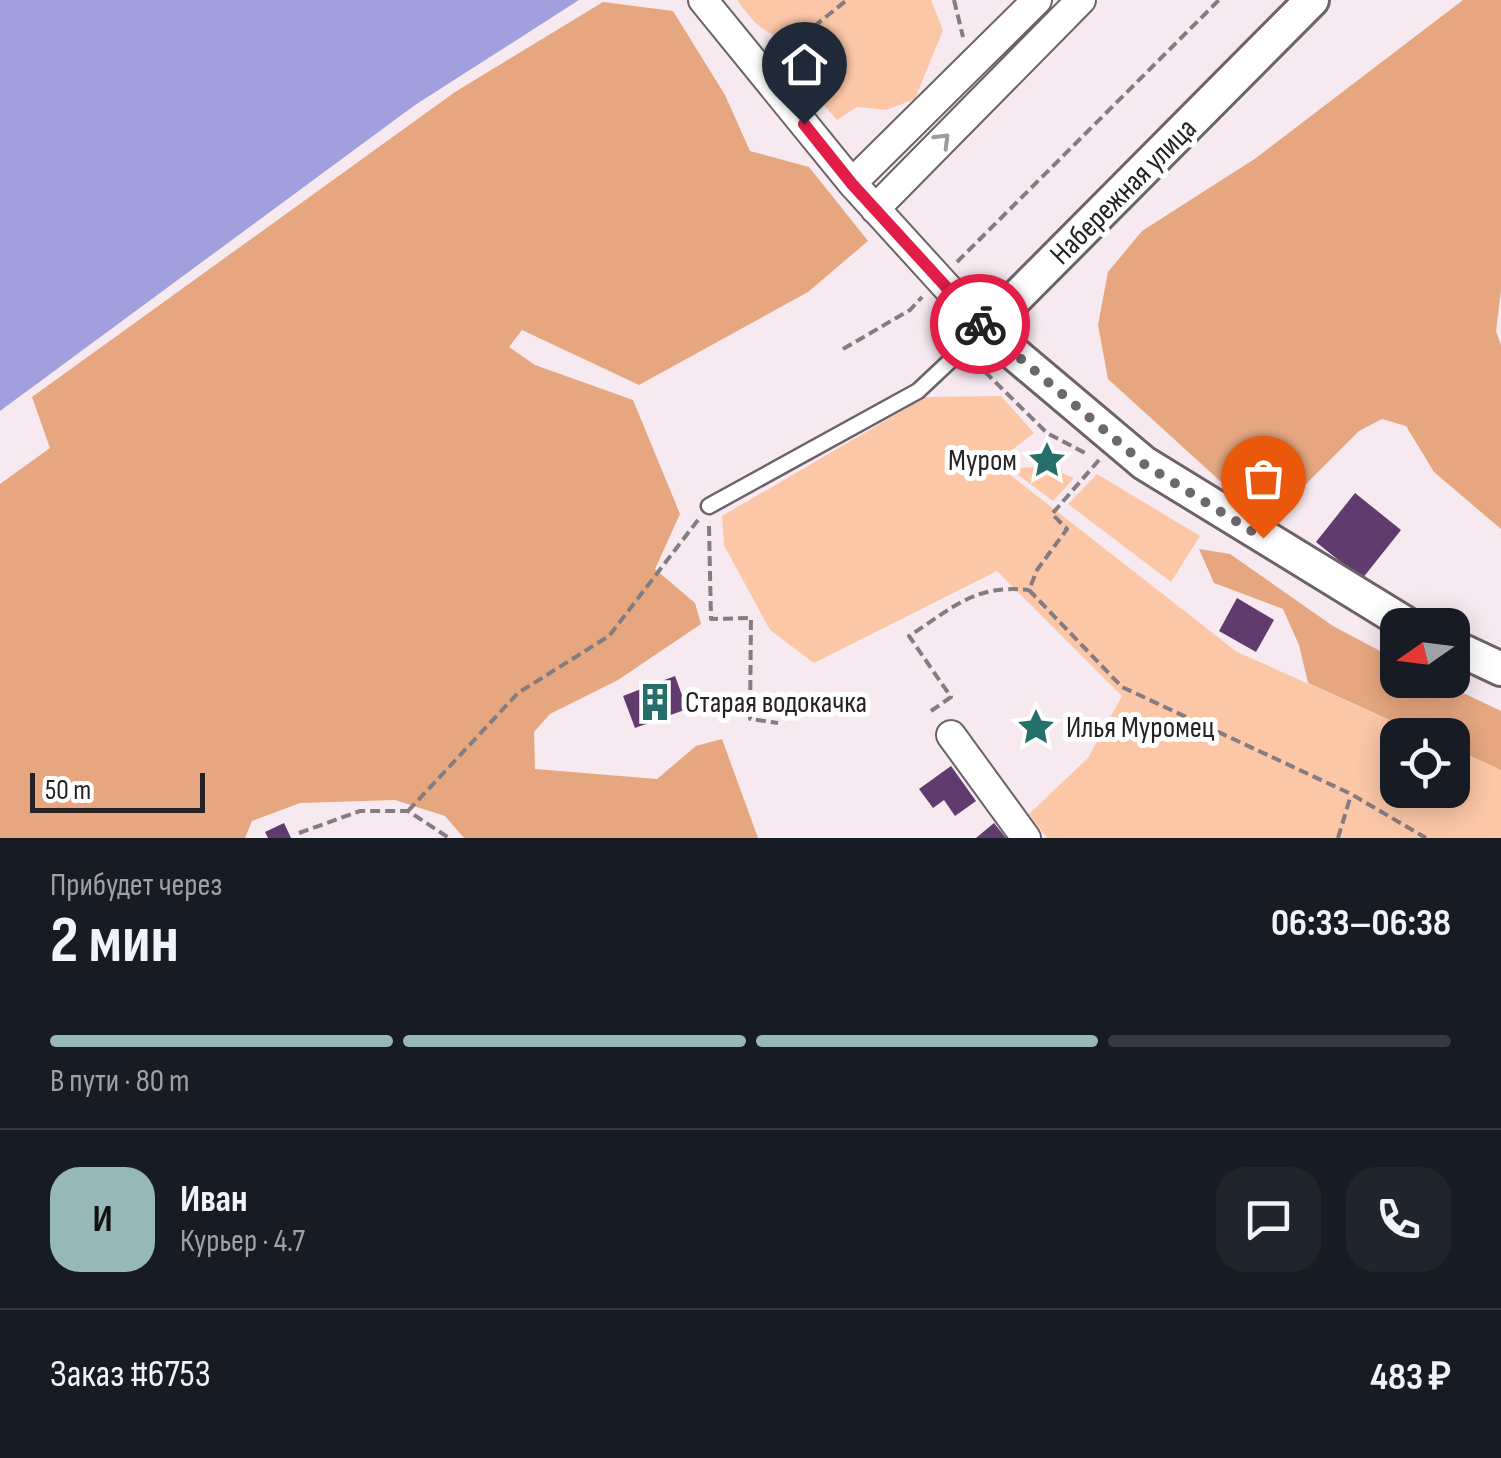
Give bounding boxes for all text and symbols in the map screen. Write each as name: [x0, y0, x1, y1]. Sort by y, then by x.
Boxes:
pin: [762, 22, 847, 125]
icon: home: [777, 37, 832, 92]
street label: Набережная улица: [1043, 111, 1204, 272]
one-way arrow: [932, 133, 950, 151]
courier: [930, 274, 1030, 374]
icon: bike: [953, 297, 1008, 352]
pin: [1221, 436, 1306, 539]
place icon: Муром: [1026, 439, 1068, 481]
place label: Муром: [948, 443, 1017, 479]
icon: bag: [1236, 451, 1291, 506]
north arrow: [1380, 608, 1470, 698]
map controls: [1380, 608, 1470, 808]
building icon: Старая водокачка: [634, 681, 676, 723]
place label: Старая водокачка: [685, 685, 867, 721]
place icon: Илья Муромец: [1015, 706, 1057, 748]
place label: Илья Муромец: [1066, 710, 1215, 746]
button: locate: [1380, 718, 1470, 808]
scale bar: [30, 768, 205, 813]
text: 50 m: [45, 774, 91, 807]
text: Прибудет через: [50, 866, 222, 905]
text: 06:33–06:38: [1271, 901, 1451, 946]
text: 2 мин: [50, 903, 179, 981]
text: В пути · 80 m: [50, 1062, 190, 1101]
button: chat: [1216, 1167, 1321, 1272]
button: phone: [1346, 1167, 1451, 1272]
text: Иван: [180, 1177, 248, 1222]
text: И: [92, 1197, 113, 1242]
text: Курьер · 4.7: [180, 1222, 305, 1261]
text: Заказ #6753: [50, 1352, 211, 1397]
text: 483 ₽: [1370, 1355, 1451, 1400]

